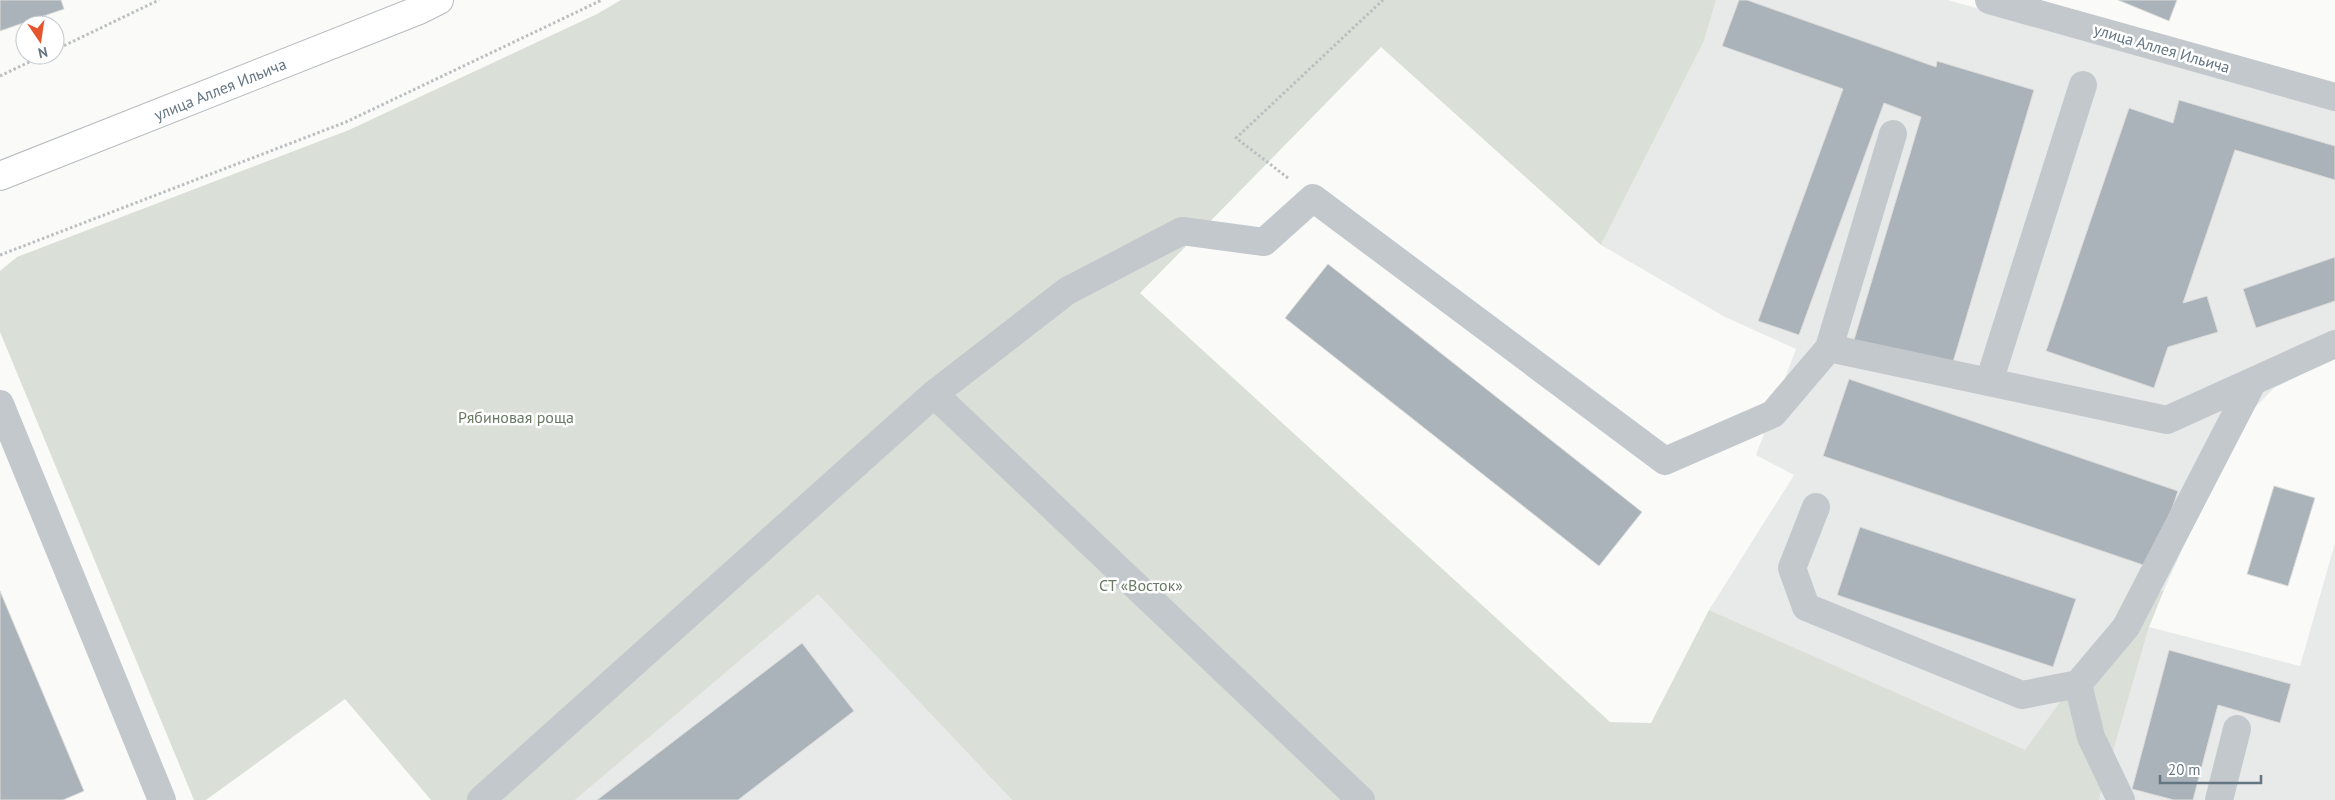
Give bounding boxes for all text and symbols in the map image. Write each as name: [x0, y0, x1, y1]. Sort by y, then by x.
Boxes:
north arrow: [15, 15, 65, 65]
street label: улица Аллея Ильича: [2092, 19, 2232, 77]
text: N: [36, 43, 49, 62]
street label: улица Аллея Ильича: [151, 53, 289, 125]
park label: Рябиновая роща: [458, 407, 574, 427]
park label: СТ «Восток»: [1099, 575, 1183, 595]
scale bar: [2160, 752, 2261, 784]
text: 20 m: [2168, 760, 2201, 779]

